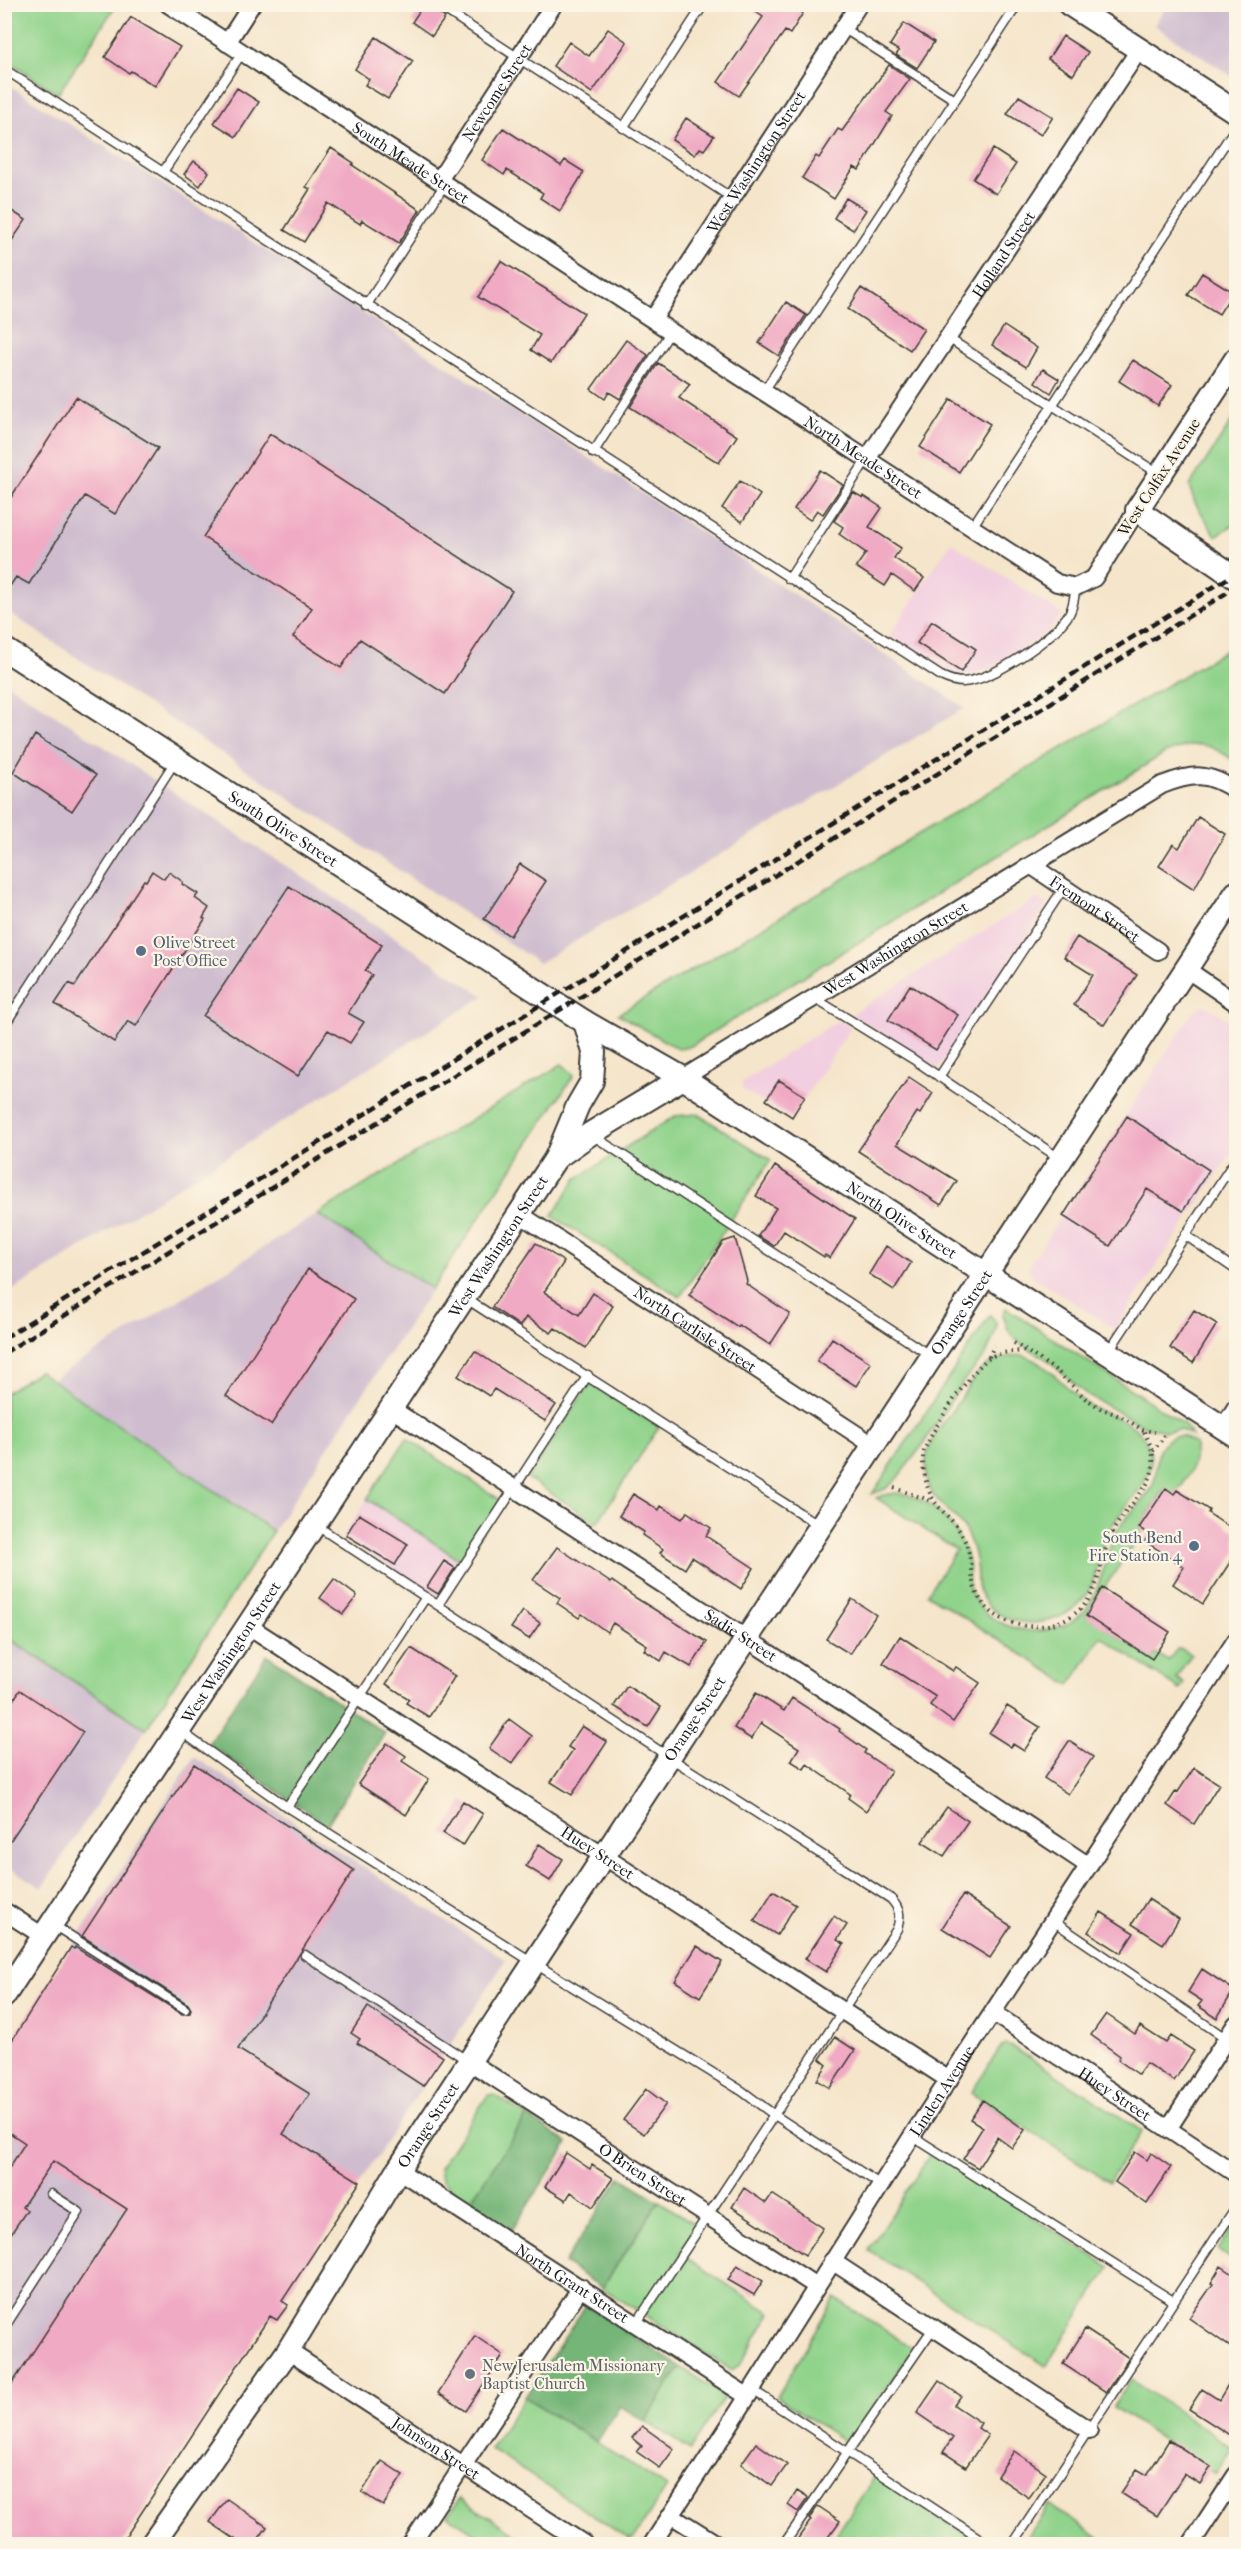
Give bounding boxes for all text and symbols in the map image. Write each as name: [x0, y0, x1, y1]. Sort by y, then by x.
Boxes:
street label: Newcome Street: [458, 39, 536, 145]
street label: West Washington Street: [702, 87, 809, 237]
street label: South Meade Street: [349, 117, 473, 207]
street label: Holland Street: [968, 207, 1039, 301]
street label: North Meade Street: [801, 412, 926, 502]
street label: West Colfax Avenue: [1113, 414, 1204, 540]
street label: South Olive Street: [225, 786, 342, 871]
street label: Fremont Street: [1046, 871, 1144, 946]
street label: West Washington Street: [819, 897, 971, 1000]
place label: Olive Street Post Office: [153, 933, 236, 970]
marker: Olive Street Post Office: [134, 944, 148, 958]
street label: West Washington Street: [444, 1171, 552, 1321]
street label: North Olive Street: [843, 1177, 961, 1263]
street label: Orange Street: [926, 1266, 996, 1358]
street label: North Carlisle Street: [631, 1282, 761, 1376]
place label: South Bend Fire Station 4: [1089, 1528, 1183, 1565]
marker: South Bend Fire Station 4: [1187, 1539, 1201, 1553]
street label: West Washington Street: [176, 1577, 284, 1727]
street label: Sadie Street: [701, 1605, 781, 1666]
street label: Orange Street: [659, 1672, 729, 1765]
street label: Huey Street: [558, 1822, 638, 1883]
street label: Linden Avenue: [905, 2042, 978, 2140]
street label: Huey Street: [1075, 2063, 1155, 2125]
street label: Orange Street: [393, 2078, 463, 2171]
street label: O Brien Street: [595, 2139, 691, 2209]
street label: North Grant Street: [512, 2239, 633, 2327]
place label: New Jerusalem Missionary Baptist Church: [482, 2356, 665, 2393]
marker: New Jerusalem Missionary Baptist Church: [463, 2367, 477, 2381]
street label: Johnson Street: [387, 2411, 484, 2483]

